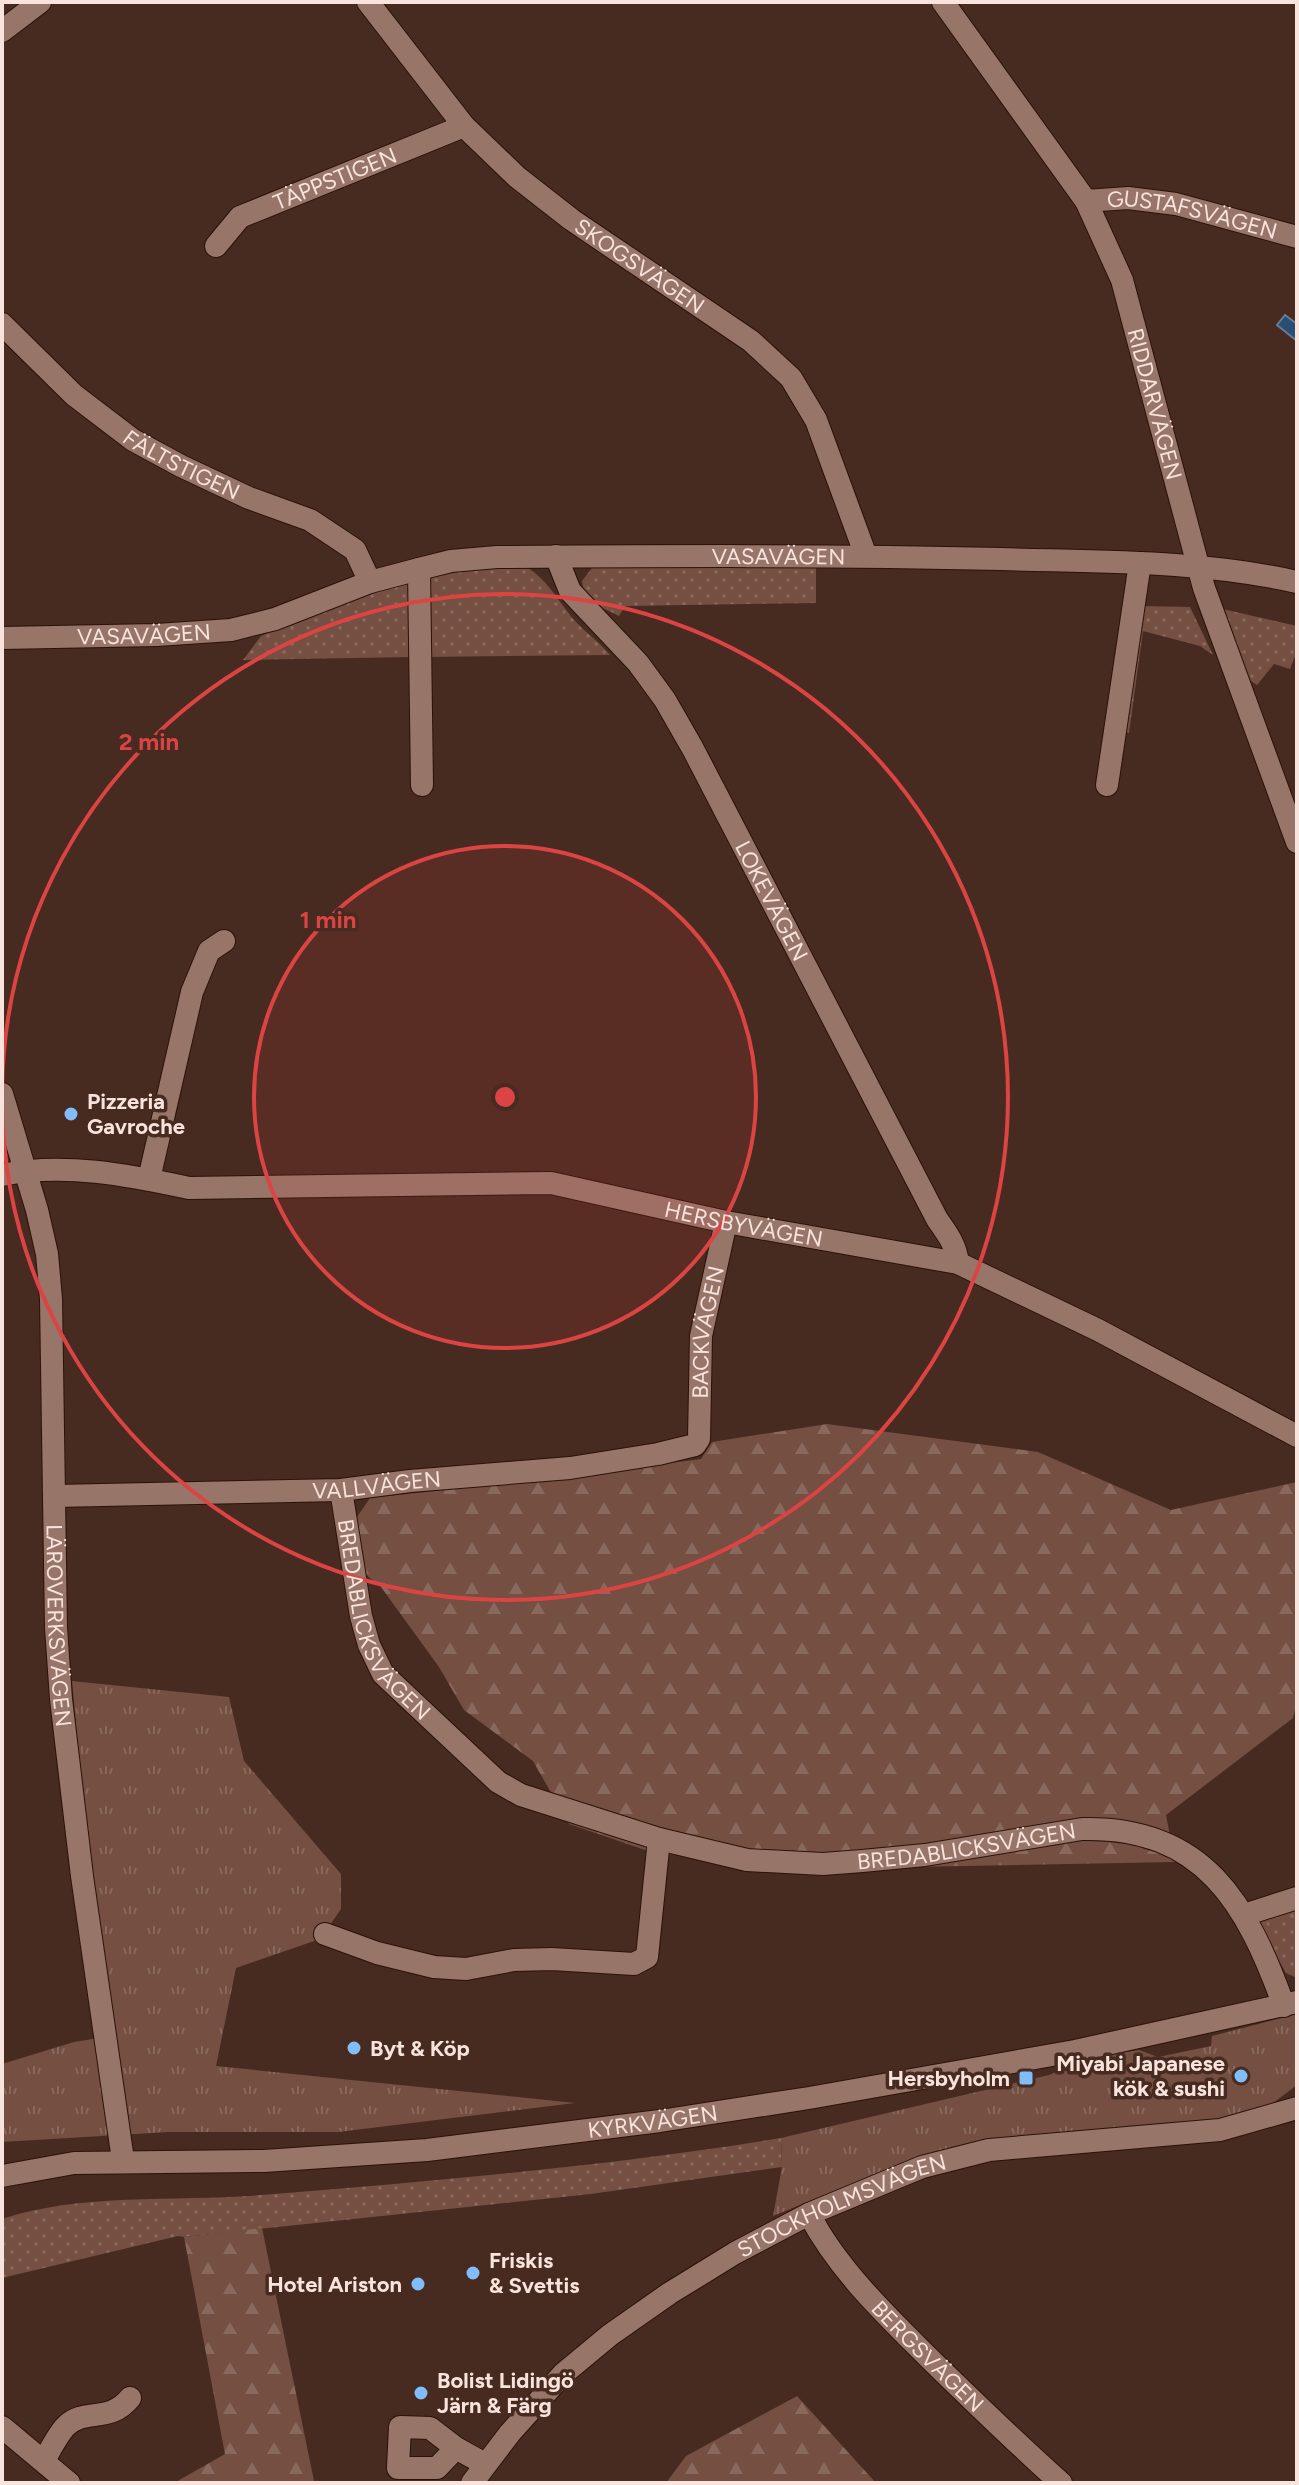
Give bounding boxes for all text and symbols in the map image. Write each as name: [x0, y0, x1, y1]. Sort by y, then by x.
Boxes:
street label: TÄPPSTIGEN: [269, 141, 401, 216]
street label: GUSTAFSVÄGEN: [1106, 184, 1280, 244]
street label: SKOGSVÄGEN: [570, 212, 710, 319]
street label: RIDDARVÄGEN: [1122, 325, 1188, 483]
street label: FÄLTSTIGEN: [118, 424, 244, 505]
street label: VASAVÄGEN: [712, 543, 846, 570]
street label: VASAVÄGEN: [77, 618, 212, 650]
text: 2 min: [119, 727, 179, 756]
street label: LOKEVÄGEN: [730, 836, 814, 965]
text: 1 min: [300, 905, 356, 934]
centre of rings: [491, 1083, 519, 1111]
place label: Pizzeria Gavroche: [87, 1088, 185, 1140]
marker: Pizzeria Gavroche: [62, 1105, 80, 1123]
street label: HERSBYVÄGEN: [662, 1195, 825, 1252]
street label: BACKVÄGEN: [686, 1263, 729, 1399]
street label: VALLVÄGEN: [312, 1465, 442, 1504]
street label: BREDABLICKSVÄGEN: [332, 1517, 436, 1725]
street label: LÄROVERKSVÄGEN: [41, 1524, 78, 1728]
street label: BREDABLICKSVÄGEN: [856, 1817, 1078, 1875]
place label: Byt & Köp: [370, 2035, 470, 2062]
marker: Byt & Köp: [345, 2039, 363, 2057]
place label: Miyabi Japanese kök & sushi: [1056, 2050, 1225, 2102]
place label: Hersbyholm: [888, 2065, 1010, 2092]
marker: Miyabi Japanese kök & sushi: [1232, 2067, 1250, 2085]
marker: Hersbyholm: [1017, 2069, 1035, 2087]
street label: KYRKVÄGEN: [586, 2099, 719, 2143]
street label: STOCKHOLMSVÄGEN: [732, 2148, 949, 2263]
place label: Friskis & Svettis: [489, 2247, 580, 2299]
marker: Friskis & Svettis: [464, 2264, 482, 2282]
place label: Hotel Ariston: [267, 2271, 402, 2298]
marker: Hotel Ariston: [409, 2275, 427, 2293]
street label: BERGSVÄGEN: [866, 2295, 990, 2418]
place label: Bolist Lidingö Järn & Färg: [437, 2367, 574, 2419]
marker: Bolist Lidingö Järn & Färg: [412, 2384, 430, 2402]

